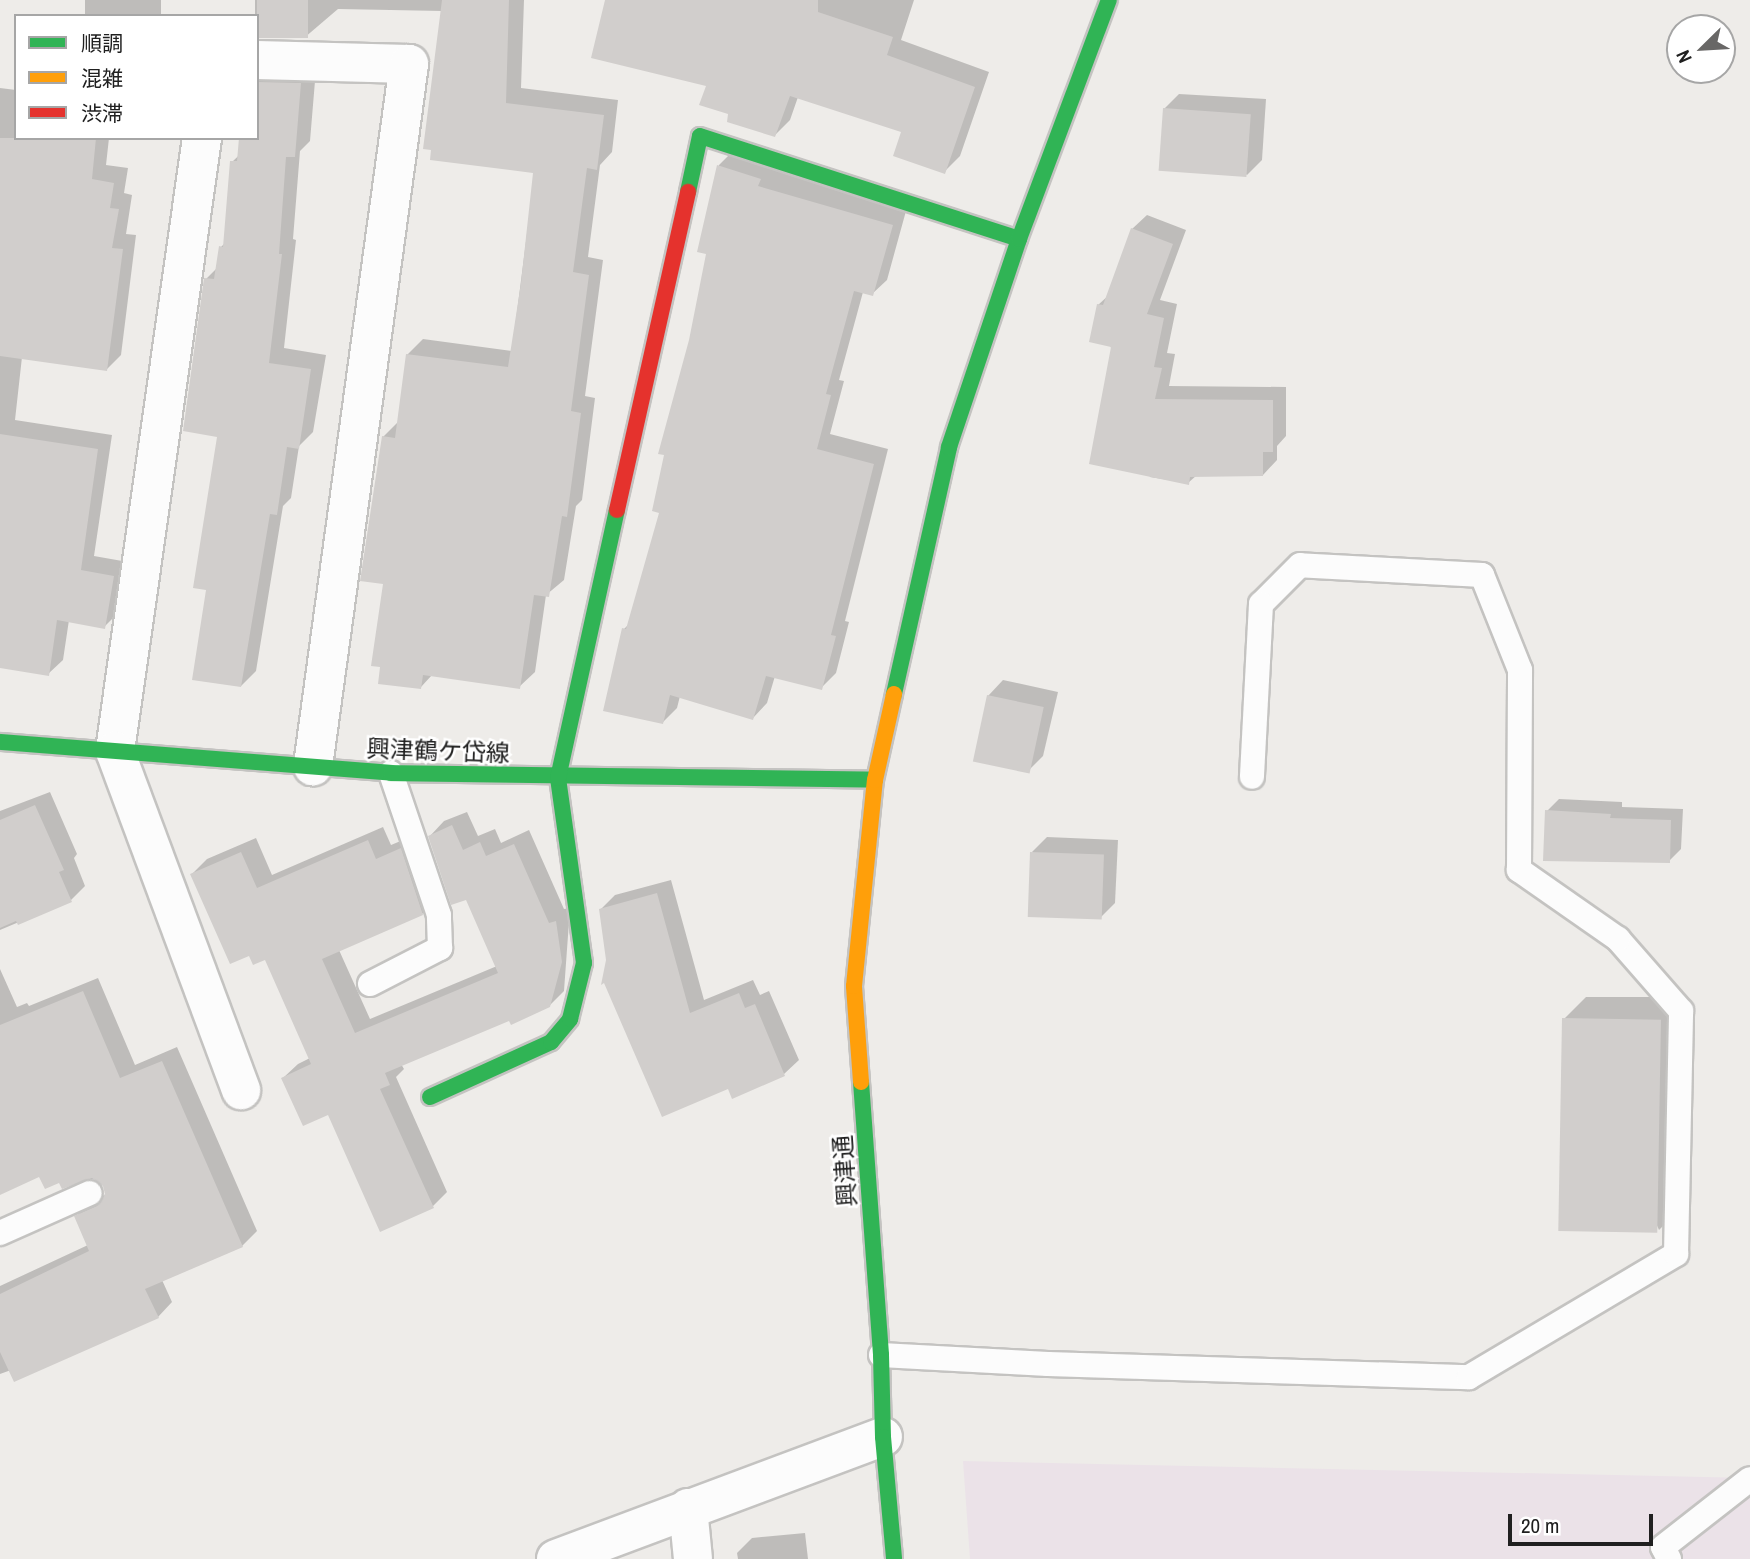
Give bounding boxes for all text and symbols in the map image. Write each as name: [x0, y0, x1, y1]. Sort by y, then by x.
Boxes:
legend: [14, 14, 259, 140]
north arrow: [1666, 14, 1736, 84]
text: 順調: [81, 29, 123, 58]
text: N: [1669, 46, 1698, 67]
text: 混雑: [81, 64, 123, 93]
text: 渋滞: [81, 99, 123, 128]
street label: 興津鶴ケ岱線: [366, 734, 510, 768]
street label: 興津通: [828, 1134, 862, 1208]
scale bar: [1512, 1500, 1657, 1544]
text: 20 m: [1521, 1511, 1559, 1540]

